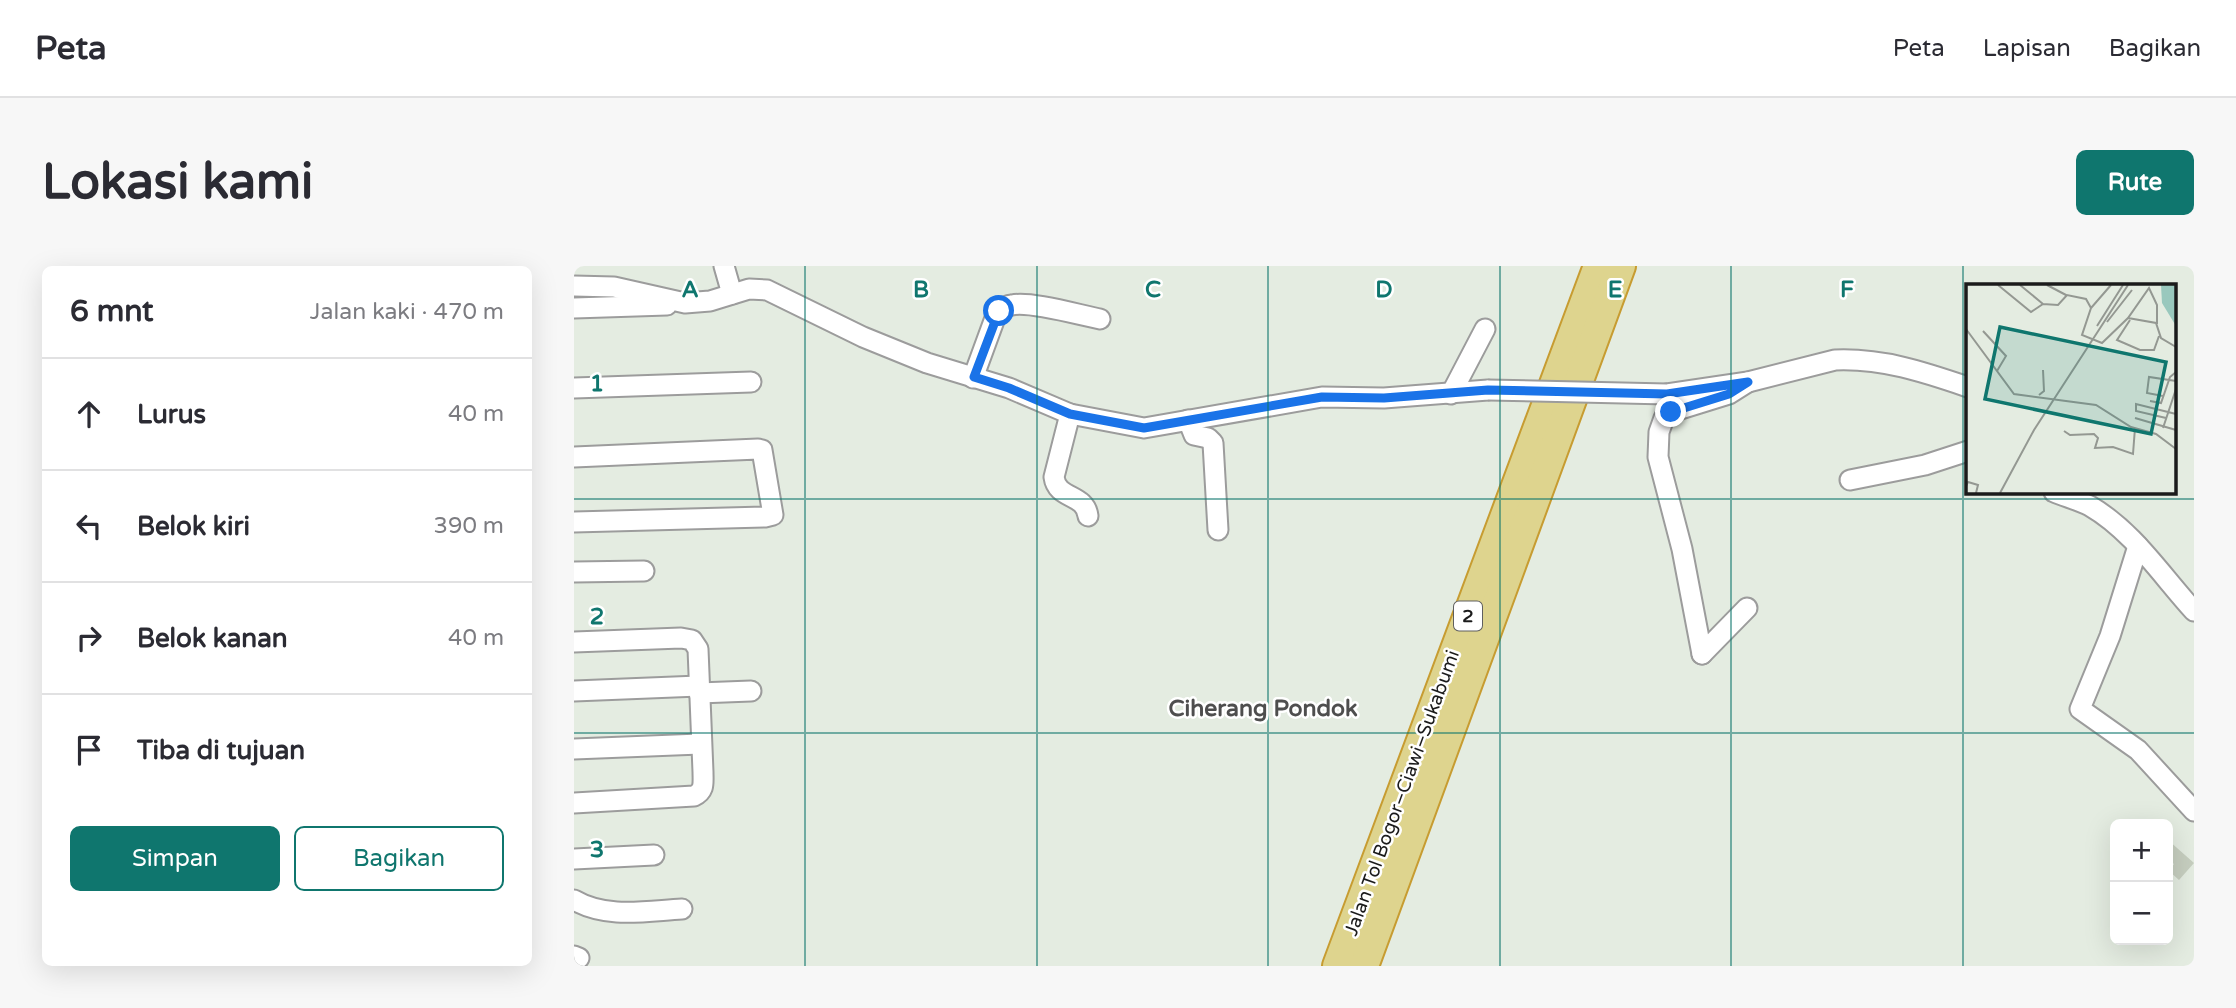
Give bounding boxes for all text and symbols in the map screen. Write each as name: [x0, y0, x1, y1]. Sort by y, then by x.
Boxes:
text: Peta: [35, 29, 107, 68]
text: Peta: [1893, 34, 1945, 63]
text: Lapisan: [1983, 34, 2071, 63]
text: Bagikan: [2109, 34, 2201, 63]
button: Rute: [2076, 150, 2194, 215]
text: Lokasi kami: [42, 153, 313, 212]
text: A: [681, 276, 699, 304]
text: B: [913, 276, 929, 304]
text: C: [1145, 276, 1161, 304]
text: D: [1375, 276, 1393, 304]
text: E: [1608, 276, 1622, 304]
text: F: [1840, 276, 1854, 304]
inset map: [1966, 284, 2176, 494]
text: 6 mnt: [70, 293, 154, 330]
route start: [983, 295, 1014, 326]
text: Jalan kaki · 470 m: [310, 298, 504, 326]
text: 1: [590, 370, 604, 398]
icon: ahead: [70, 395, 108, 433]
route end: [1655, 396, 1686, 427]
text: Lurus: [137, 399, 206, 430]
text: 40 m: [448, 400, 504, 428]
icon: left: [70, 507, 108, 545]
text: Belok kiri: [137, 511, 250, 542]
text: 390 m: [434, 512, 504, 540]
road number: 2: [1454, 602, 1482, 630]
text: 2: [590, 603, 604, 631]
icon: right: [70, 619, 108, 657]
text: Belok kanan: [137, 623, 288, 654]
text: 40 m: [448, 624, 504, 652]
street label: Jalan Tol Bogor–Ciawi–Sukabumi: [1340, 647, 1464, 939]
district label: Ciherang Pondok: [1168, 695, 1358, 723]
icon: arrive: [70, 731, 108, 769]
text: Tiba di tujuan: [137, 735, 305, 766]
map controls: [2110, 819, 2173, 945]
button: +: [2110, 819, 2173, 882]
button: Simpan: [70, 826, 280, 891]
button: Bagikan: [294, 826, 504, 891]
text: 3: [590, 836, 604, 864]
button: −: [2110, 882, 2173, 945]

